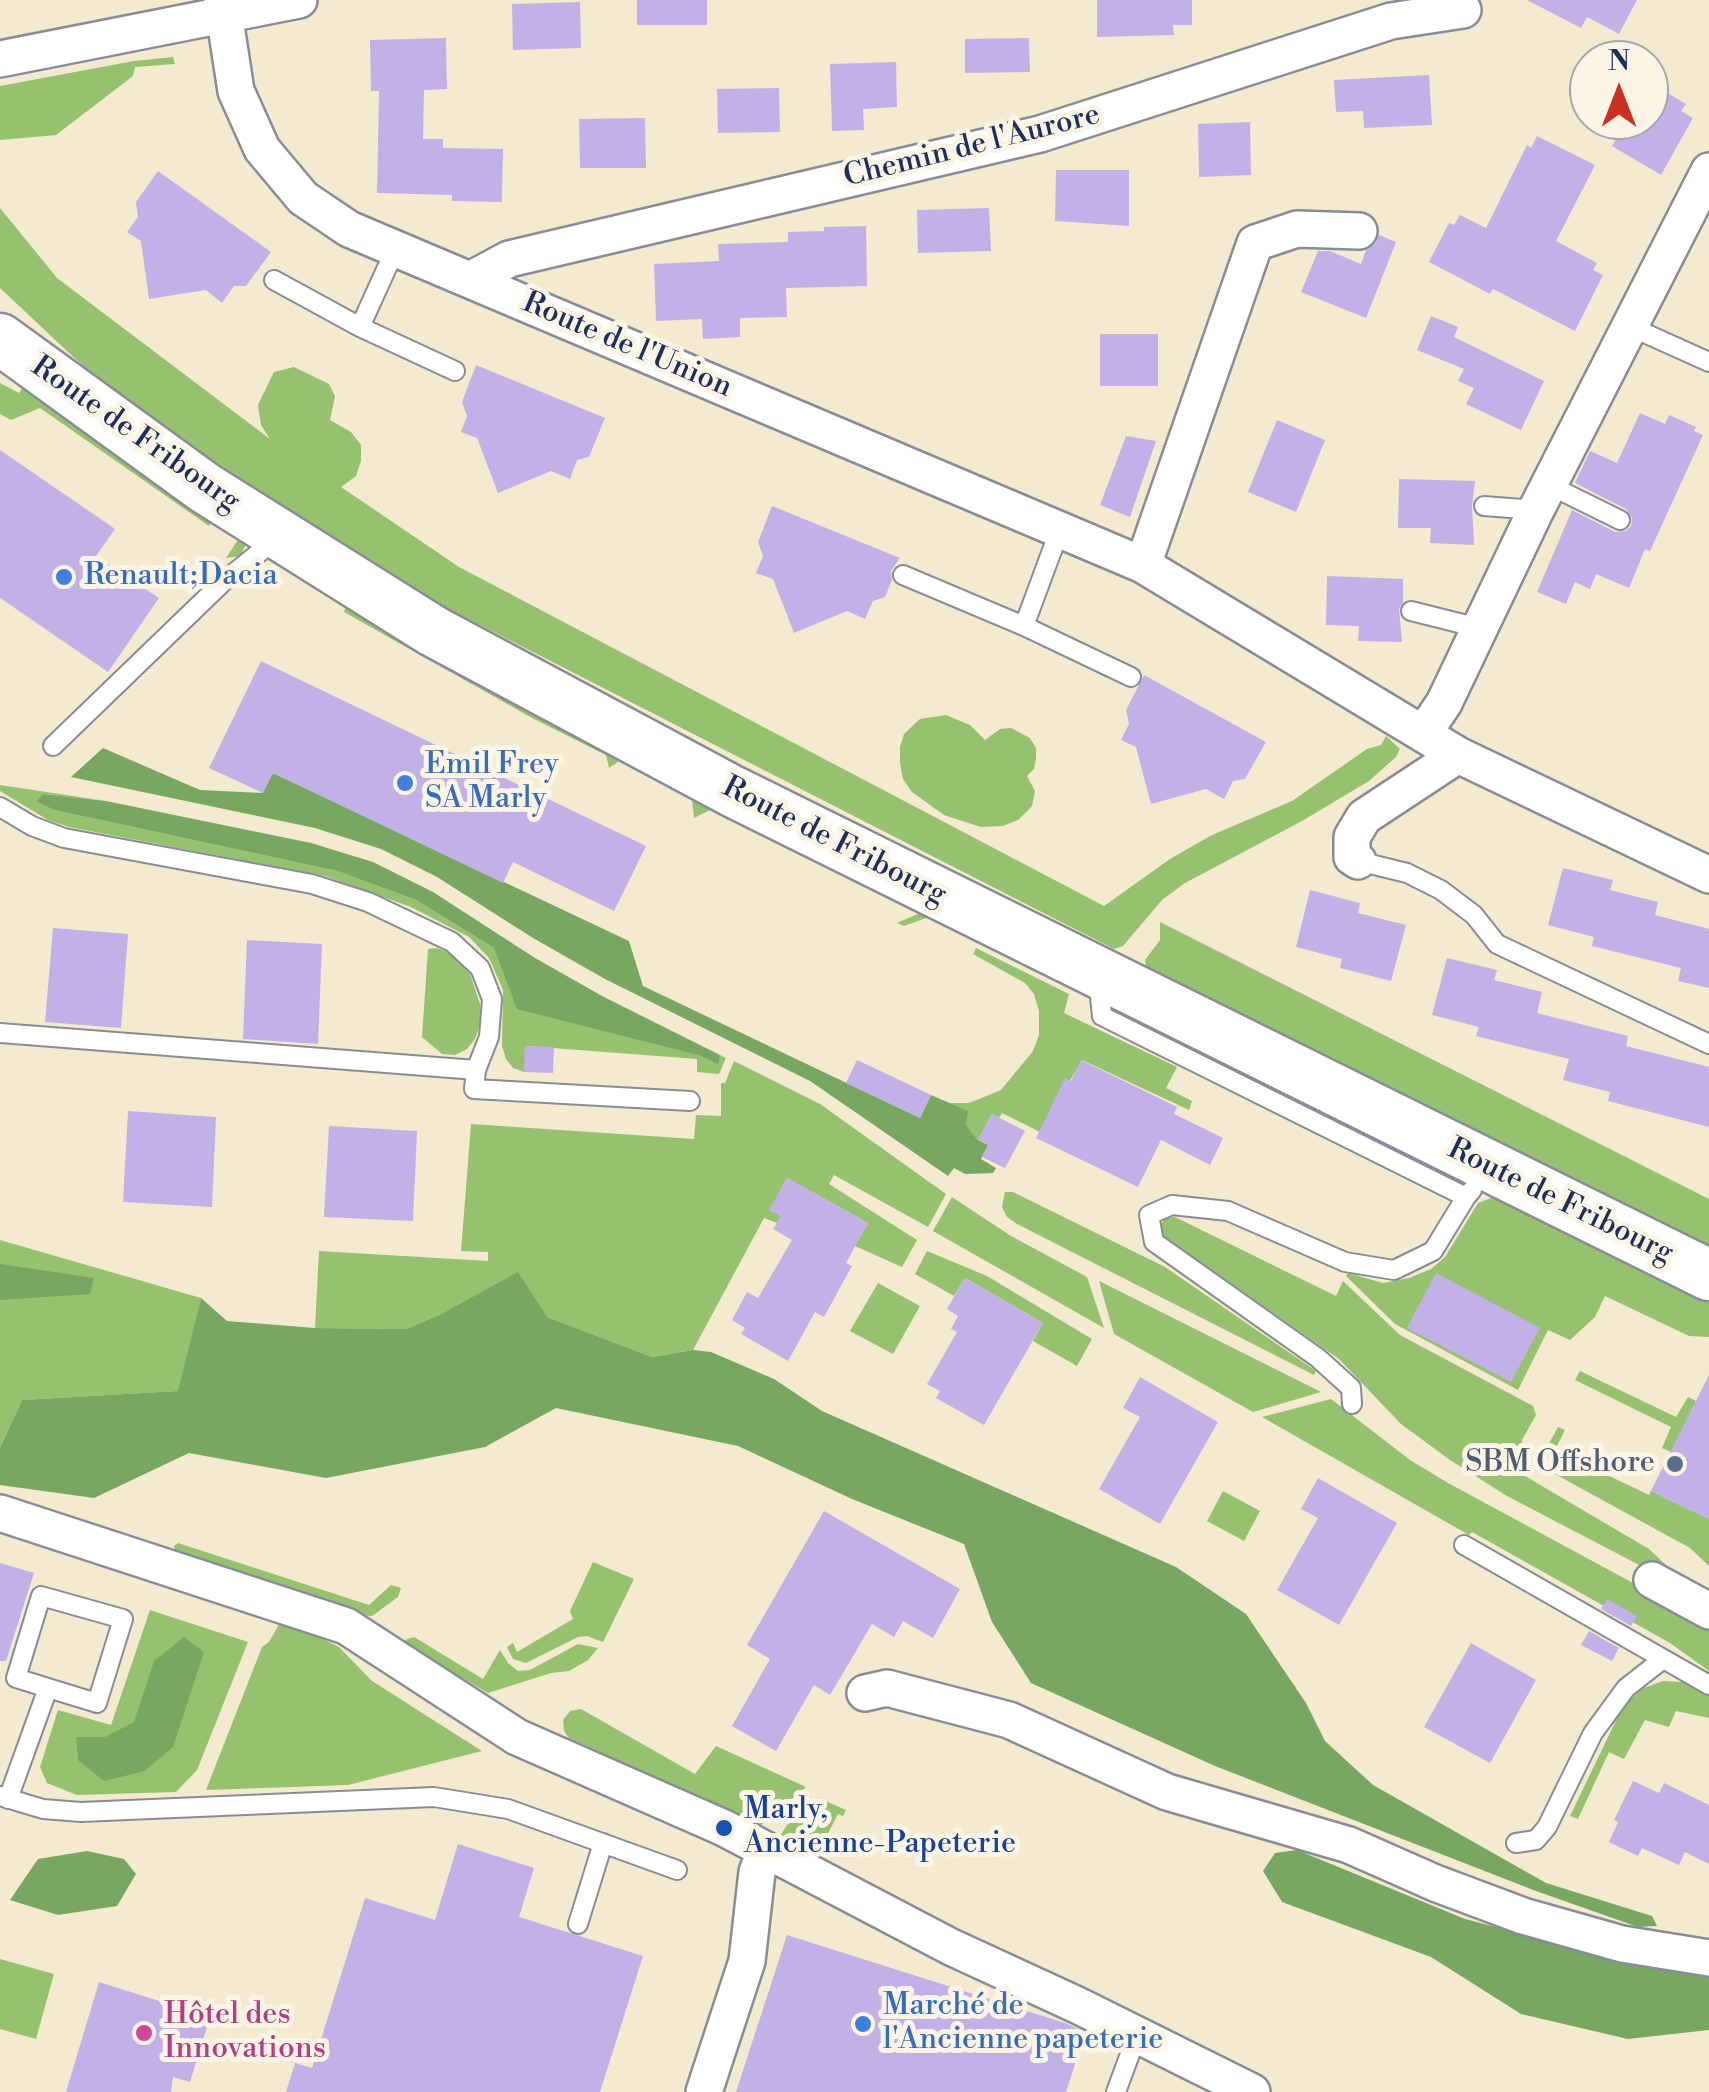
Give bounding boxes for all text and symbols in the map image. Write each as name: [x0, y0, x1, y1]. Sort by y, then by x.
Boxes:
north arrow: [1569, 40, 1669, 140]
text: N: [1608, 44, 1630, 79]
street label: Chemin de l'Aurore: [840, 98, 1104, 196]
street label: Route de l'Union: [517, 286, 737, 406]
street label: Route de Fribourg: [24, 350, 246, 520]
place label: Renault;Dacia: [84, 559, 278, 595]
marker: Renault;Dacia: [53, 566, 75, 588]
place label: Emil Frey SA Marly: [425, 748, 559, 818]
street label: Route de Fribourg: [716, 770, 952, 914]
marker: Emil Frey SA Marly: [394, 772, 416, 794]
street label: Route de Fribourg: [1441, 1132, 1679, 1272]
place label: SBM Offshore: [1465, 1446, 1655, 1482]
marker: SBM Offshore: [1664, 1453, 1686, 1475]
place label: Marly, Ancienne-Papeterie: [744, 1793, 1016, 1864]
marker: Marly, Ancienne-Papeterie: [713, 1817, 735, 1839]
place label: Marché de l'Ancienne papeterie: [883, 1989, 1163, 2060]
place label: Hôtel des Innovations: [164, 1998, 326, 2068]
marker: Marché de l'Ancienne papeterie: [852, 2013, 874, 2035]
marker: Hôtel des Innovations: [133, 2022, 155, 2044]

